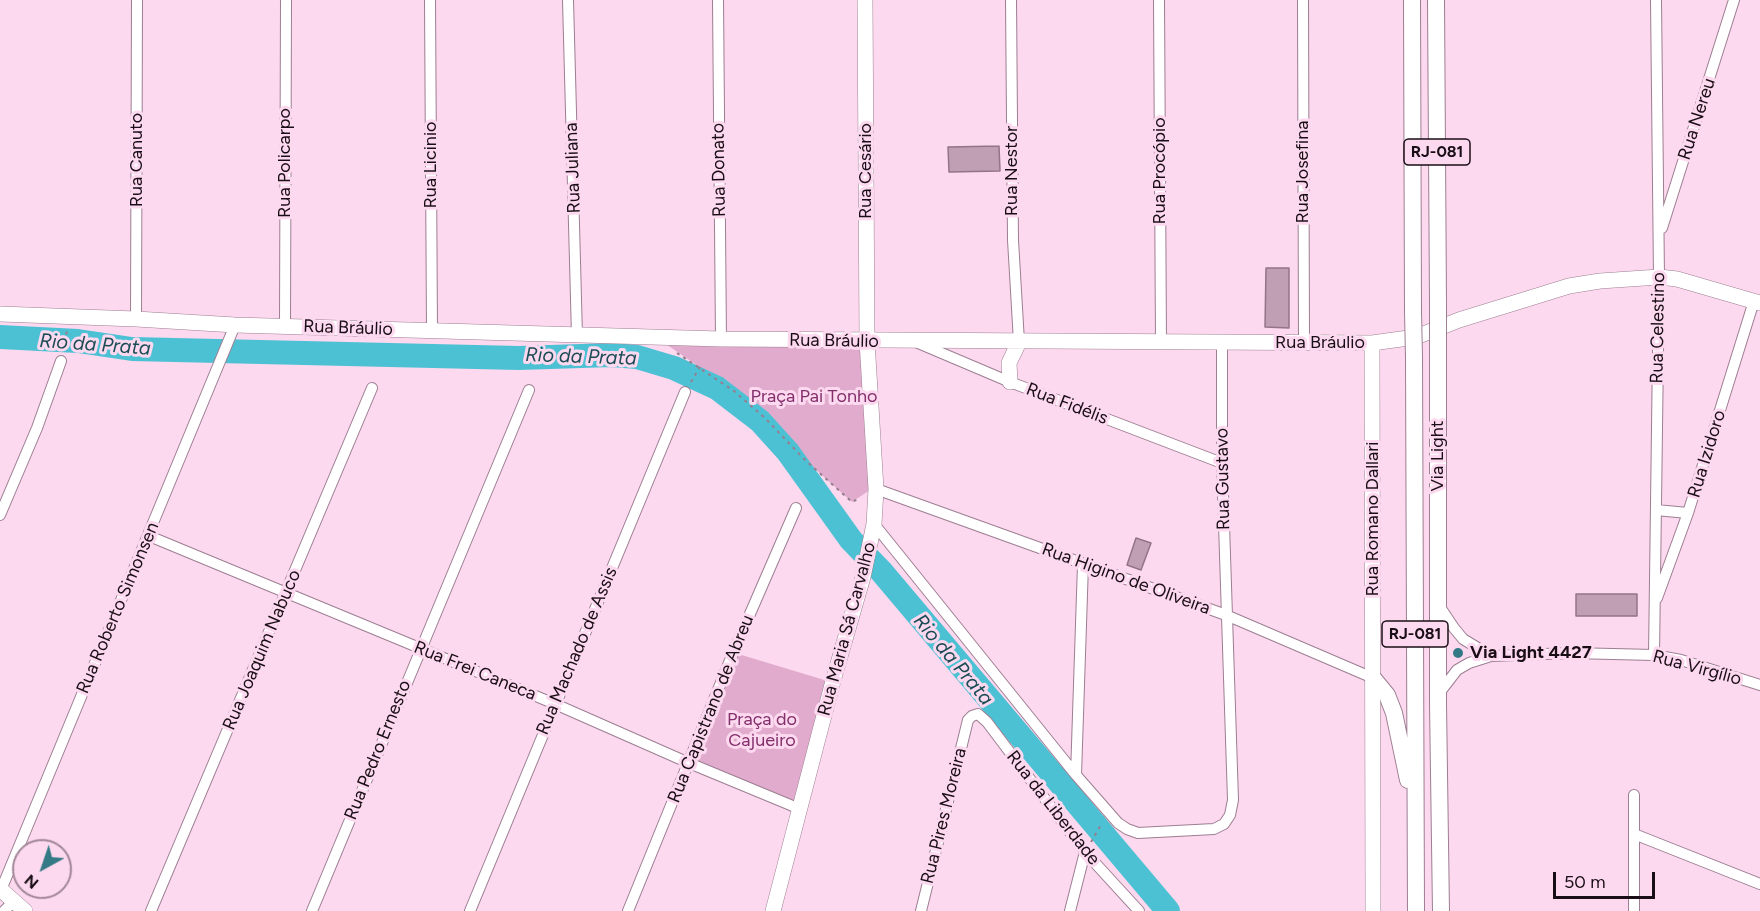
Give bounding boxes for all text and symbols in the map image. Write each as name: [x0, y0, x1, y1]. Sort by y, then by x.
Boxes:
street label: Rua Nereu: [1674, 75, 1720, 163]
street label: Rua Policarpo: [274, 108, 296, 218]
street label: Rua Canuto: [126, 113, 148, 207]
street label: Rua Procópio: [1149, 117, 1171, 225]
street label: Rua Licinio: [420, 121, 442, 209]
street label: Rua Josefina: [1292, 121, 1314, 223]
street label: Rua Juliana: [561, 122, 585, 214]
street label: Rua Donato: [707, 123, 731, 217]
street label: Rua Cesário: [855, 123, 877, 219]
street label: Rua Nestor: [1001, 126, 1023, 216]
road number: RJ-081: [1404, 139, 1470, 165]
street label: Rua Celestino: [1646, 272, 1670, 384]
street label: Rua Bráulio: [303, 316, 393, 340]
water label: Rio da Prata: [38, 329, 152, 361]
street label: Rua Bráulio: [789, 329, 879, 353]
street label: Rua Bráulio: [1275, 332, 1365, 354]
water label: Rio da Prata: [525, 343, 637, 371]
street label: Rua Fidélis: [1023, 379, 1111, 429]
park label: Praça Pai Tonho: [751, 386, 877, 408]
street label: Rua Izidoro: [1683, 408, 1731, 500]
street label: Via Light: [1427, 420, 1449, 492]
street label: Rua Gustavo: [1211, 428, 1235, 530]
street label: Rua Romano Dallari: [1362, 442, 1384, 596]
street label: Rua Roberto Simonsen: [72, 519, 164, 697]
street label: Rua Higino de Oliveira: [1039, 538, 1213, 620]
street label: Rua Maria Sá Carvalho: [813, 540, 881, 718]
street label: Rua Machado de Assis: [532, 564, 622, 738]
street label: Rua Joaquim Nabuco: [218, 567, 306, 733]
water label: Rio da Prata: [908, 610, 998, 710]
street label: Rua Capistrano de Abreu: [663, 612, 759, 806]
road number: RJ-081: [1382, 621, 1448, 647]
street label: Rua Frei Caneca: [411, 637, 539, 705]
place label: Via Light 4427: [1470, 642, 1592, 664]
marker: Via Light 4427: [1451, 646, 1465, 660]
street label: Rua Virgílio: [1650, 646, 1744, 690]
street label: Rua Pedro Ernesto: [340, 677, 416, 823]
park label: Praça do Cajueiro: [727, 709, 797, 752]
street label: Rua Pires Moreira: [917, 746, 971, 886]
street label: Rua da Liberdade: [1002, 747, 1104, 869]
north arrow: [12, 839, 72, 899]
scale bar: [1556, 860, 1658, 898]
text: N: [21, 870, 42, 893]
text: 50 m: [1564, 871, 1606, 893]

